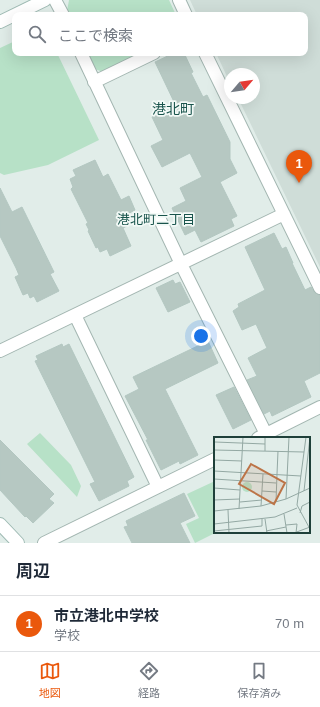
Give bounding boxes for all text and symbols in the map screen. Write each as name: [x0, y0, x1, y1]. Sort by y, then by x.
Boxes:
search box: [12, 12, 308, 56]
icon: search: [26, 23, 48, 45]
text: ここで検索: [58, 27, 133, 44]
north arrow: [224, 68, 260, 104]
district label: 港北町: [152, 101, 194, 117]
pin: 1: [286, 150, 312, 183]
district label: 港北町二丁目: [117, 212, 195, 227]
your location: [191, 326, 211, 346]
inset map: [214, 437, 310, 533]
text: 周辺: [16, 562, 50, 581]
text: 市立港北中学校: [54, 607, 159, 624]
text: 1: [25, 616, 33, 631]
text: 70 m: [275, 616, 304, 631]
text: 学校: [54, 628, 80, 643]
tab: 地図: [39, 660, 61, 700]
tab: 経路: [138, 660, 160, 700]
tab: 保存済み: [237, 660, 281, 700]

